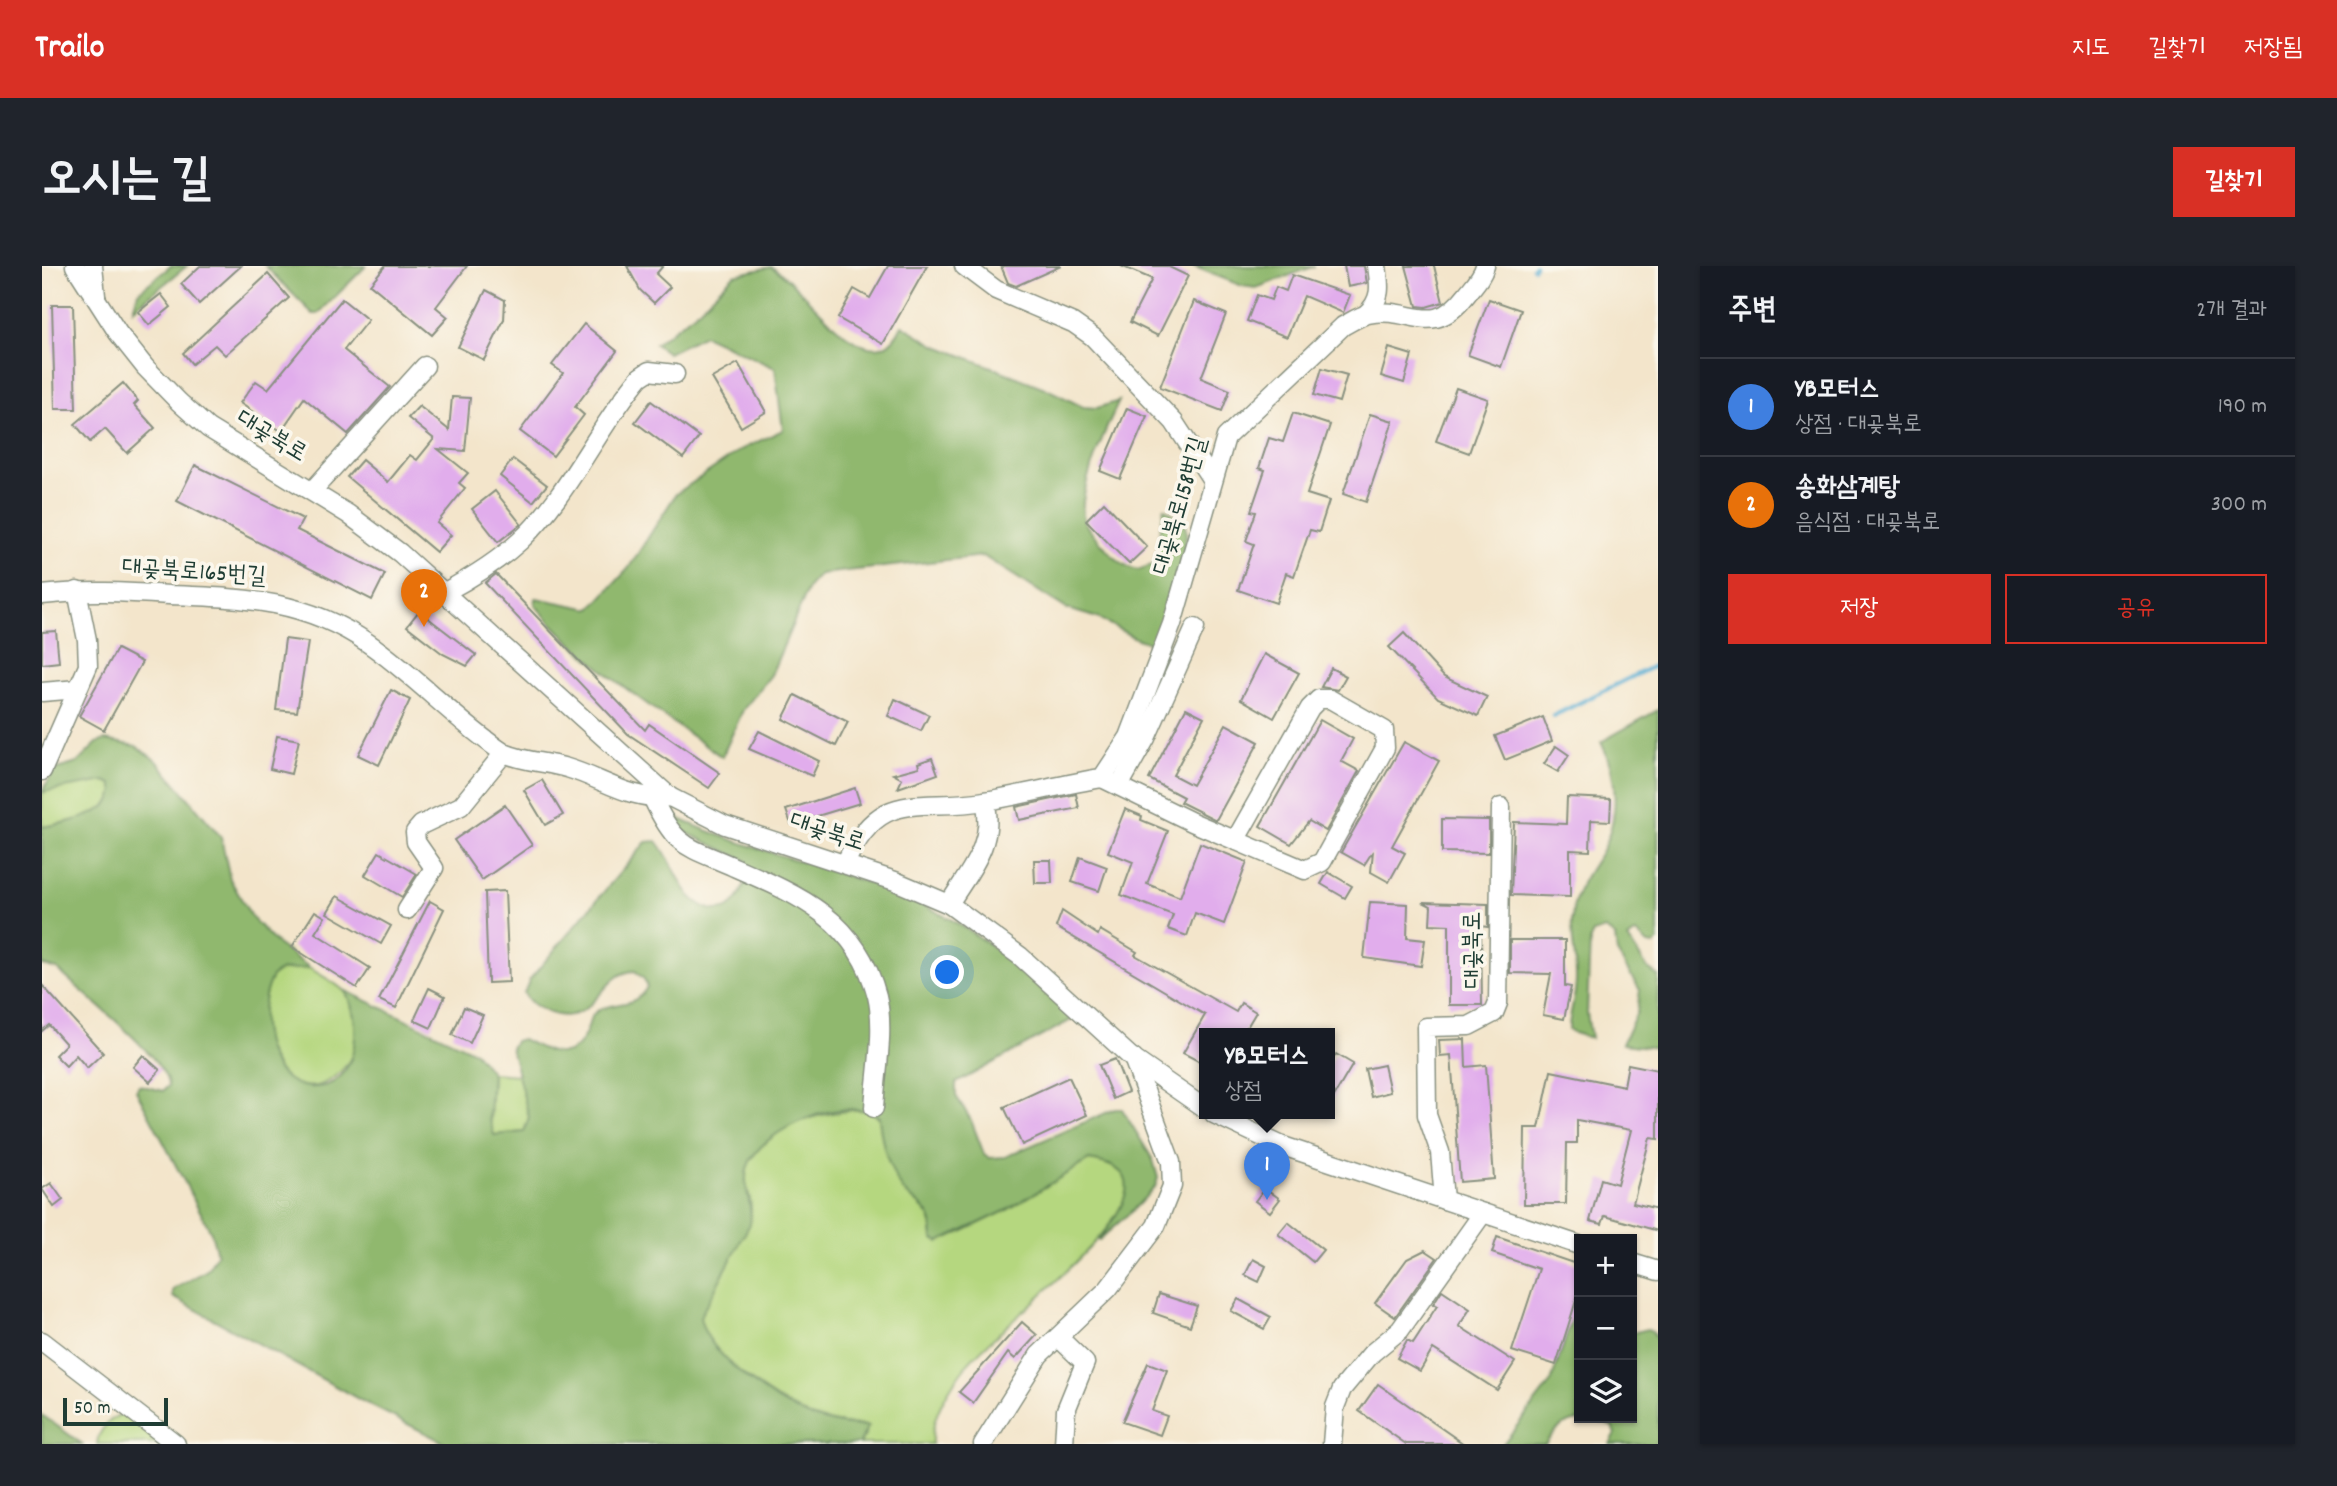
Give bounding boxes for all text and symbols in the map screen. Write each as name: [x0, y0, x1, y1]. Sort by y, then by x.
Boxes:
text: Trailo: [35, 26, 105, 73]
text: 지도: [2072, 32, 2110, 66]
text: 길찾기: [2148, 32, 2206, 66]
text: 저장됨: [2244, 32, 2302, 66]
text: 오시는 길: [42, 147, 211, 217]
button: 길찾기: [2173, 147, 2295, 217]
text: 주변: [1728, 291, 1776, 334]
text: 2개 결과: [2196, 295, 2267, 328]
text: YB모터스: [1795, 372, 1880, 409]
text: 1: [1748, 391, 1754, 424]
text: 190 m: [2218, 391, 2267, 424]
street label: 대곶북로: [229, 403, 313, 471]
text: 상점 · 대곶북로: [1795, 409, 1922, 442]
street label: 대곶북로158번길: [1145, 433, 1217, 579]
text: 송화삼계탕: [1795, 470, 1900, 507]
text: 2: [1746, 489, 1756, 522]
text: 300 m: [2211, 489, 2267, 522]
text: 음식점 · 대곶북로: [1795, 507, 1940, 540]
street label: 대곶북로165번길: [121, 551, 267, 595]
pin: 2: [401, 569, 447, 627]
button: 저장: [1728, 574, 1991, 644]
button: 공유: [2005, 574, 2267, 644]
street label: 대곶북로: [785, 805, 869, 861]
street label: 대곶북로: [1457, 911, 1491, 989]
your location: [930, 955, 964, 989]
popup: [1199, 1028, 1335, 1119]
text: YB모터스: [1225, 1039, 1309, 1076]
text: 상점: [1225, 1076, 1262, 1109]
pin: 1: [1244, 1142, 1290, 1200]
map controls: [1574, 1234, 1637, 1423]
button: +: [1574, 1234, 1637, 1297]
button: −: [1574, 1297, 1637, 1360]
button: layers: [1574, 1360, 1637, 1423]
scale bar: [63, 1395, 168, 1427]
text: 50 m: [74, 1396, 111, 1423]

